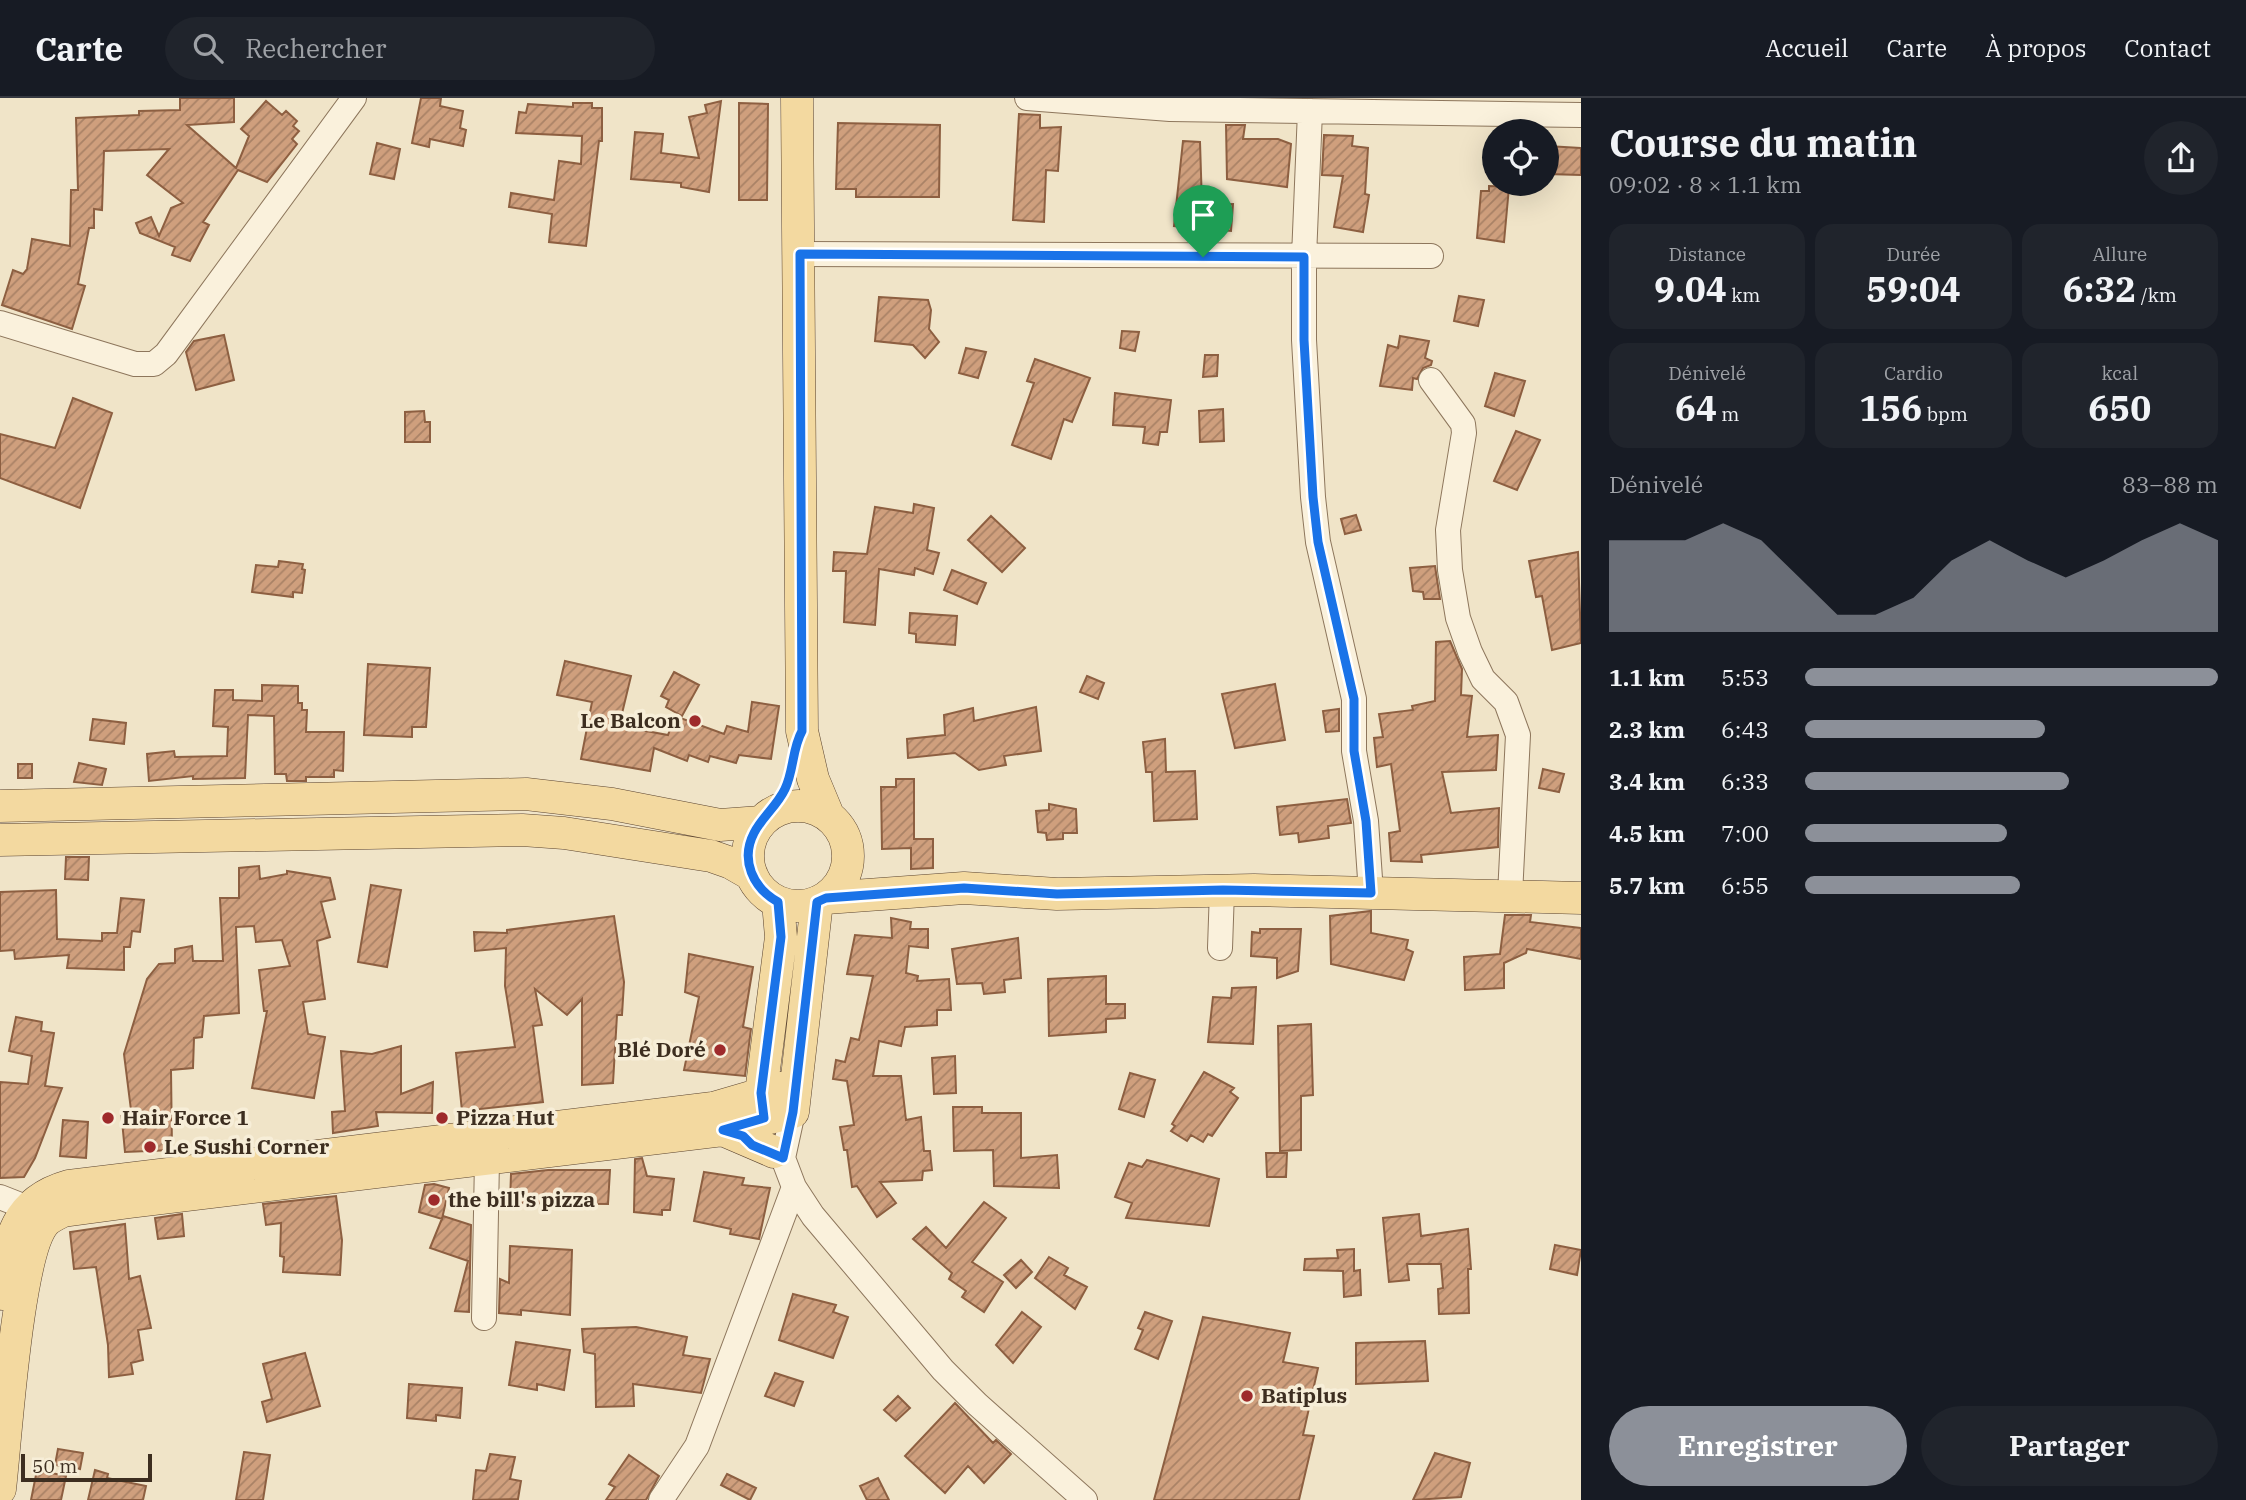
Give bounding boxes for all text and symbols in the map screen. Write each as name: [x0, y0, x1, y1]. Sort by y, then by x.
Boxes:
search box: [165, 17, 655, 80]
text: Carte: [35, 27, 123, 70]
icon: search: [189, 29, 227, 67]
text: Rechercher: [245, 31, 386, 65]
text: Accueil: [1765, 32, 1849, 64]
text: Carte: [1887, 32, 1947, 64]
text: À propos: [1985, 32, 2086, 64]
text: Contact: [2124, 32, 2211, 64]
text: Course du matin: [1609, 118, 1917, 167]
map controls: [1482, 119, 1559, 196]
button: locate: [1482, 119, 1559, 196]
button: share: [2144, 121, 2218, 195]
text: 09:02 · 8 × 1.1 km: [1609, 169, 1802, 199]
pin: [1173, 185, 1233, 257]
icon: arrive: [1184, 196, 1222, 234]
text: Distance: [1668, 242, 1746, 266]
text: Durée: [1887, 242, 1940, 266]
text: Allure: [2093, 242, 2147, 266]
text: 9.04: [1654, 266, 1727, 312]
text: 59:04: [1866, 266, 1961, 312]
text: 6:32: [2063, 266, 2136, 312]
text: km: [1727, 283, 1760, 307]
text: /km: [2136, 283, 2177, 307]
text: Dénivelé: [1668, 361, 1746, 385]
text: Cardio: [1884, 361, 1943, 385]
text: kcal: [2102, 361, 2138, 385]
text: 64: [1675, 385, 1717, 431]
text: 156: [1859, 385, 1922, 431]
text: 650: [2088, 385, 2151, 431]
text: m: [1717, 402, 1739, 426]
text: bpm: [1922, 402, 1968, 426]
text: Dénivelé: [1609, 469, 1703, 499]
text: 83–88 m: [2122, 469, 2218, 499]
text: 1.1 km: [1609, 662, 1685, 692]
text: 5:53: [1721, 662, 1769, 692]
place label: Le Balcon: [580, 706, 681, 734]
marker: Le Balcon: [687, 713, 703, 729]
text: 2.3 km: [1609, 714, 1685, 744]
text: 6:43: [1721, 714, 1769, 744]
text: 3.4 km: [1609, 766, 1685, 796]
text: 6:33: [1721, 766, 1769, 796]
text: 4.5 km: [1609, 818, 1685, 848]
text: 7:00: [1721, 818, 1769, 848]
text: 5.7 km: [1609, 870, 1685, 900]
text: 6:55: [1721, 870, 1769, 900]
place label: Blé Doré: [617, 1035, 706, 1063]
marker: Blé Doré: [712, 1042, 728, 1058]
place label: Hair Force 1: [122, 1103, 249, 1131]
place label: Pizza Hut: [456, 1103, 554, 1131]
marker: Hair Force 1: [100, 1110, 116, 1126]
marker: Pizza Hut: [434, 1110, 450, 1126]
place label: Le Sushi Corner: [164, 1132, 330, 1160]
marker: Le Sushi Corner: [142, 1139, 158, 1155]
place label: the bill's pizza: [448, 1185, 595, 1213]
marker: the bill's pizza: [426, 1192, 442, 1208]
place label: Batiplus: [1261, 1381, 1347, 1409]
marker: Batiplus: [1239, 1388, 1255, 1404]
button: Enregistrer: [1609, 1406, 1907, 1486]
button: Partager: [1921, 1406, 2218, 1486]
scale bar: [21, 1451, 152, 1483]
text: 50 m: [32, 1454, 77, 1478]

